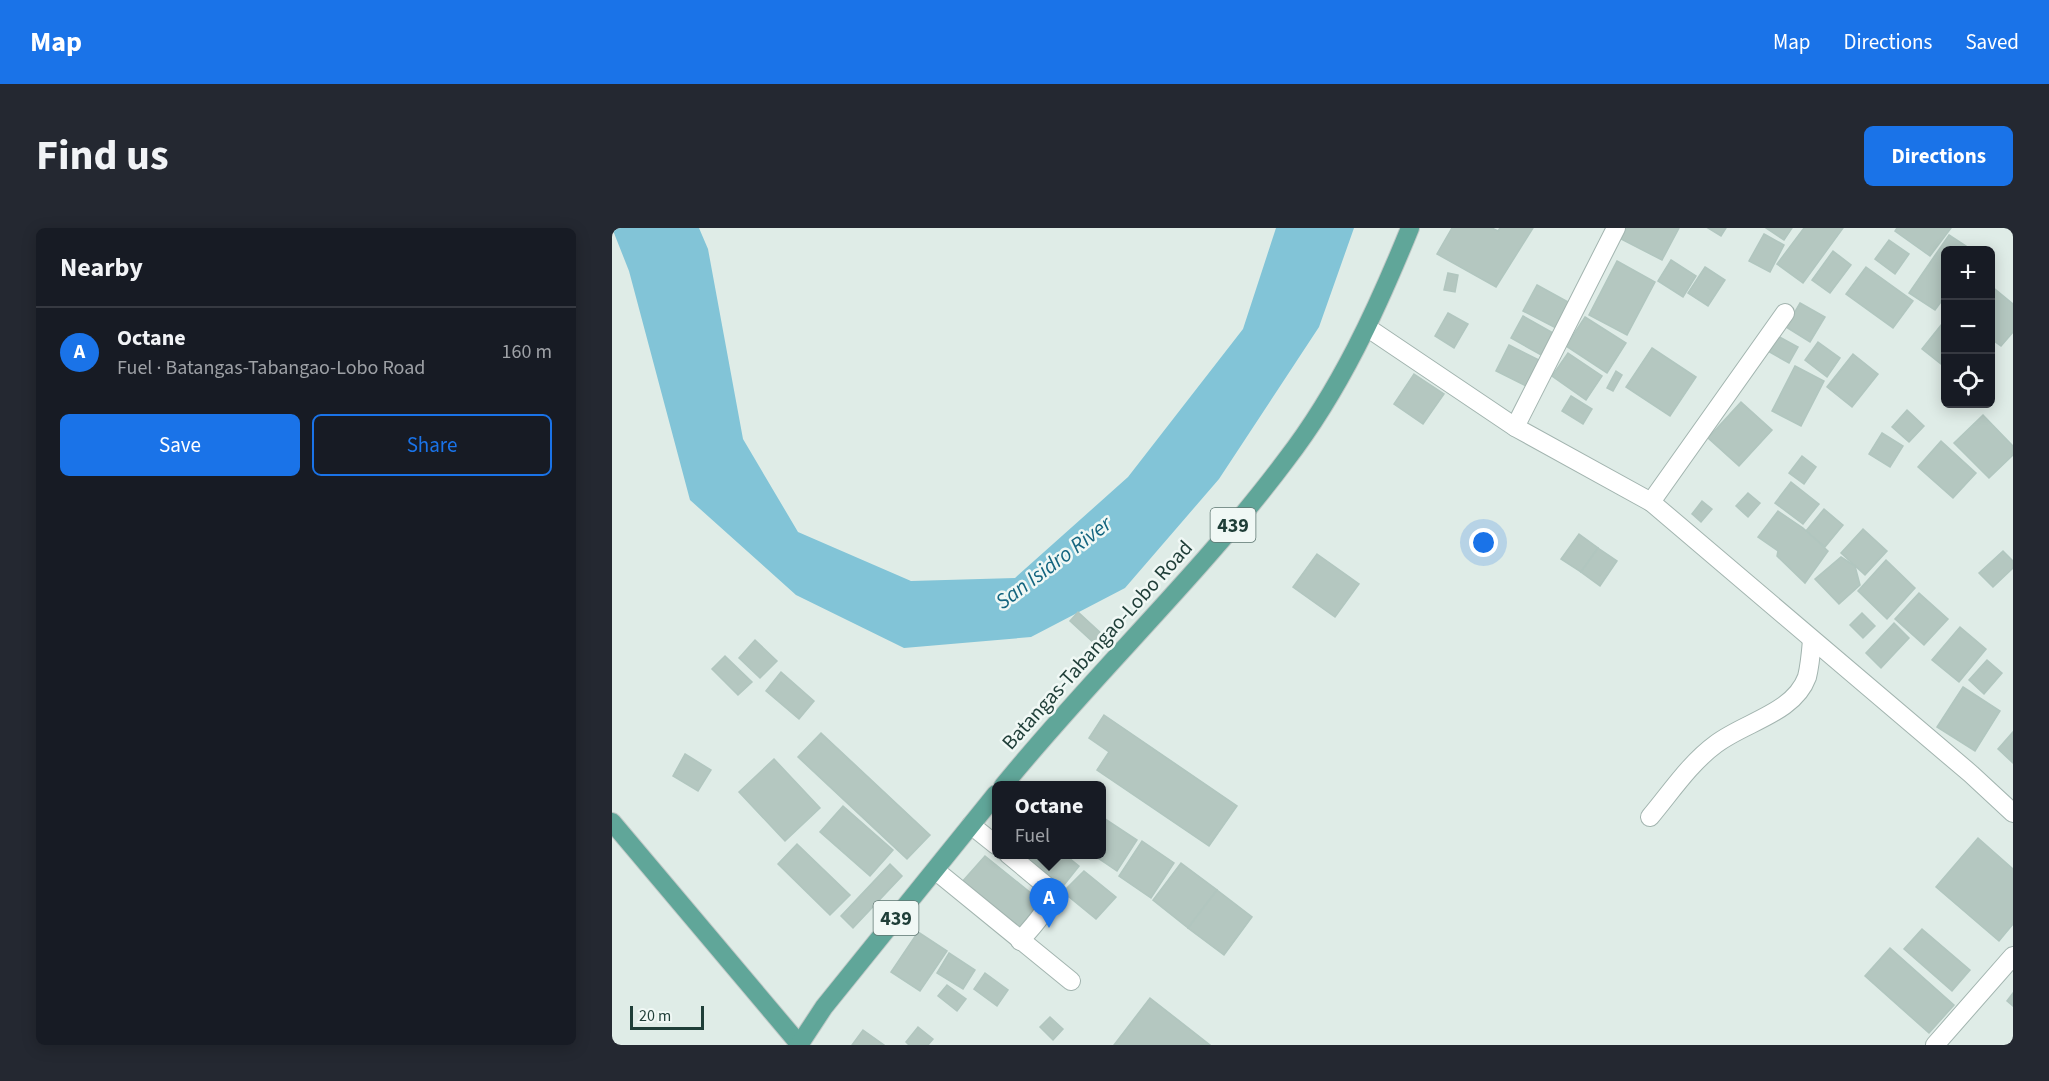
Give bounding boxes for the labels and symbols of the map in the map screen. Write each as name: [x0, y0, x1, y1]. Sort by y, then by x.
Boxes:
water label: San Isidro River: [989, 507, 1120, 617]
road number: 439: [1210, 508, 1256, 542]
your location: [1469, 528, 1498, 557]
street label: Batangas-Tabangao-Lobo Road: [995, 534, 1199, 756]
pin: A: [1030, 878, 1068, 928]
road number: 439: [874, 901, 918, 935]
scale bar: [630, 1003, 704, 1030]

